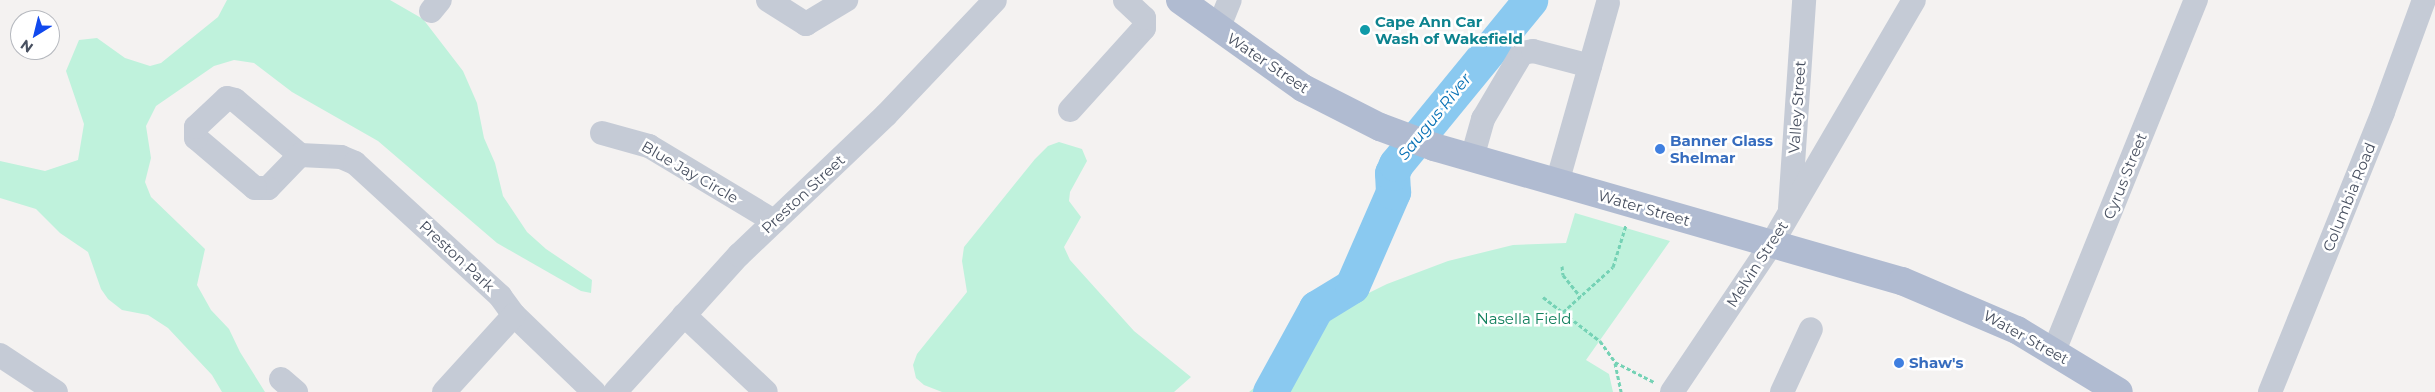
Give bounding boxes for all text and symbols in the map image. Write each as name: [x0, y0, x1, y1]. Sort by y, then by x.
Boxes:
north arrow: [10, 10, 60, 60]
place label: Cape Ann Car Wash of Wakefield: [1375, 12, 1523, 47]
marker: Cape Ann Car Wash of Wakefield: [1359, 24, 1371, 36]
street label: Water Street: [1224, 29, 1312, 97]
text: N: [17, 36, 37, 57]
street label: Valley Street: [1785, 60, 1809, 154]
water label: Saugus River: [1394, 70, 1476, 164]
street label: Cyrus Street: [2100, 130, 2150, 222]
place label: Banner Glass Shelmar: [1670, 131, 1773, 166]
street label: Blue Jay Circle: [639, 137, 741, 207]
street label: Columbia Road: [2319, 140, 2379, 254]
marker: Banner Glass Shelmar: [1654, 143, 1666, 155]
street label: Preston Street: [758, 151, 848, 237]
street label: Water Street: [1596, 186, 1692, 230]
street label: Preston Park: [416, 217, 498, 295]
street label: Melvin Street: [1722, 218, 1792, 310]
street label: Water Street: [1980, 306, 2072, 368]
park label: Nasella Field: [1476, 310, 1572, 328]
place label: Shaw's: [1909, 354, 1964, 372]
marker: Shaw's: [1893, 357, 1905, 369]

